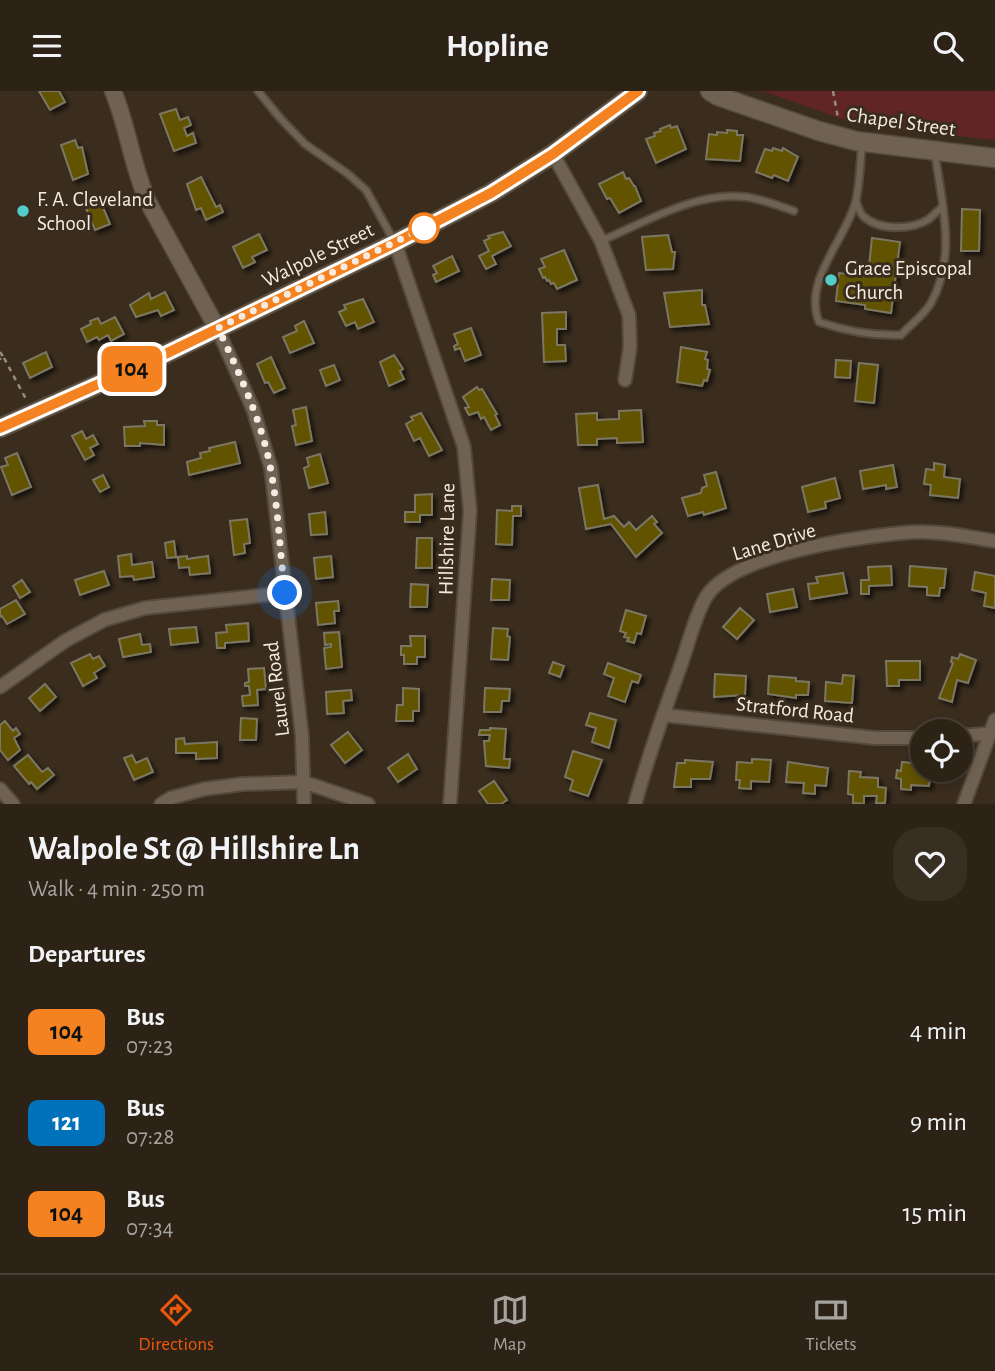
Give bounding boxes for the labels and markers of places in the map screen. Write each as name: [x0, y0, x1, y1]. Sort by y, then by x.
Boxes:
place label: F. A. Cleveland School: [37, 189, 153, 234]
marker: F. A. Cleveland School: [15, 203, 31, 219]
unlabelled marker: [409, 213, 439, 243]
place label: Grace Episcopal Church: [845, 258, 972, 303]
marker: Grace Episcopal Church: [823, 272, 839, 288]

